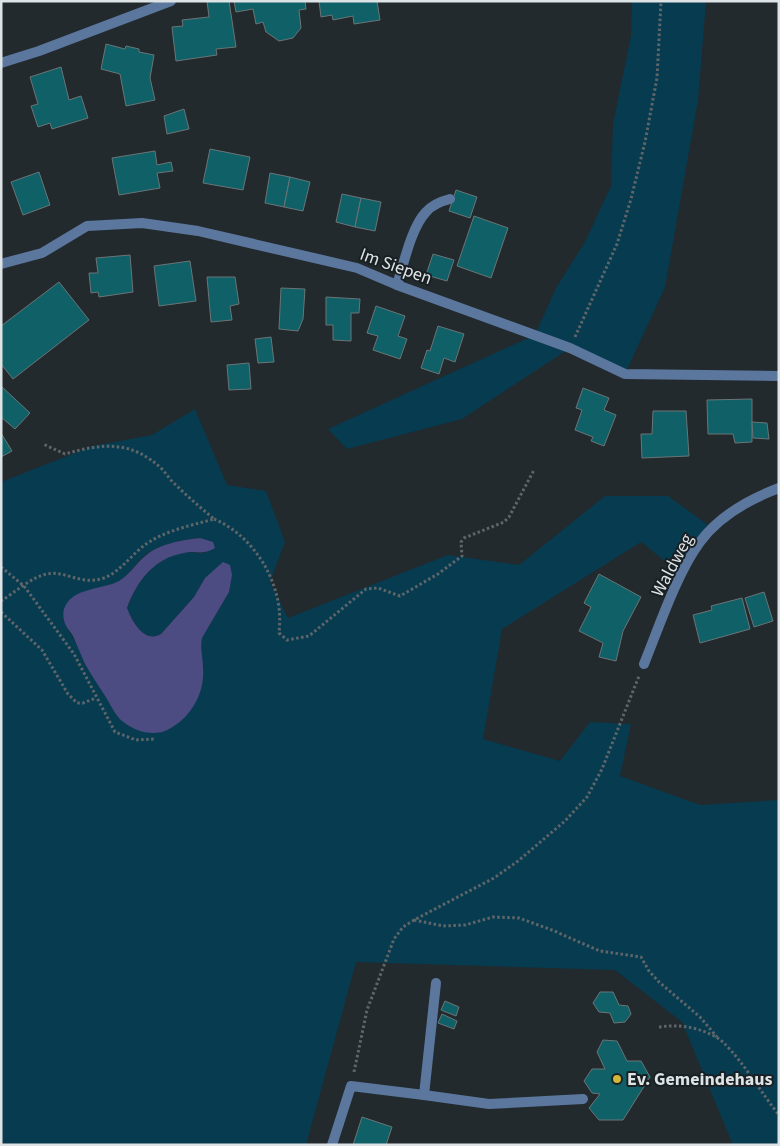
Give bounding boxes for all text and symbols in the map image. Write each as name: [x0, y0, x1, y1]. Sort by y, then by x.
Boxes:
street label: Im Siepen: [356, 242, 435, 291]
street label: Waldweg: [645, 529, 699, 601]
place label: Ev. Gemeindehaus: [627, 1067, 772, 1092]
marker: Ev. Gemeindehaus: [611, 1073, 623, 1085]

